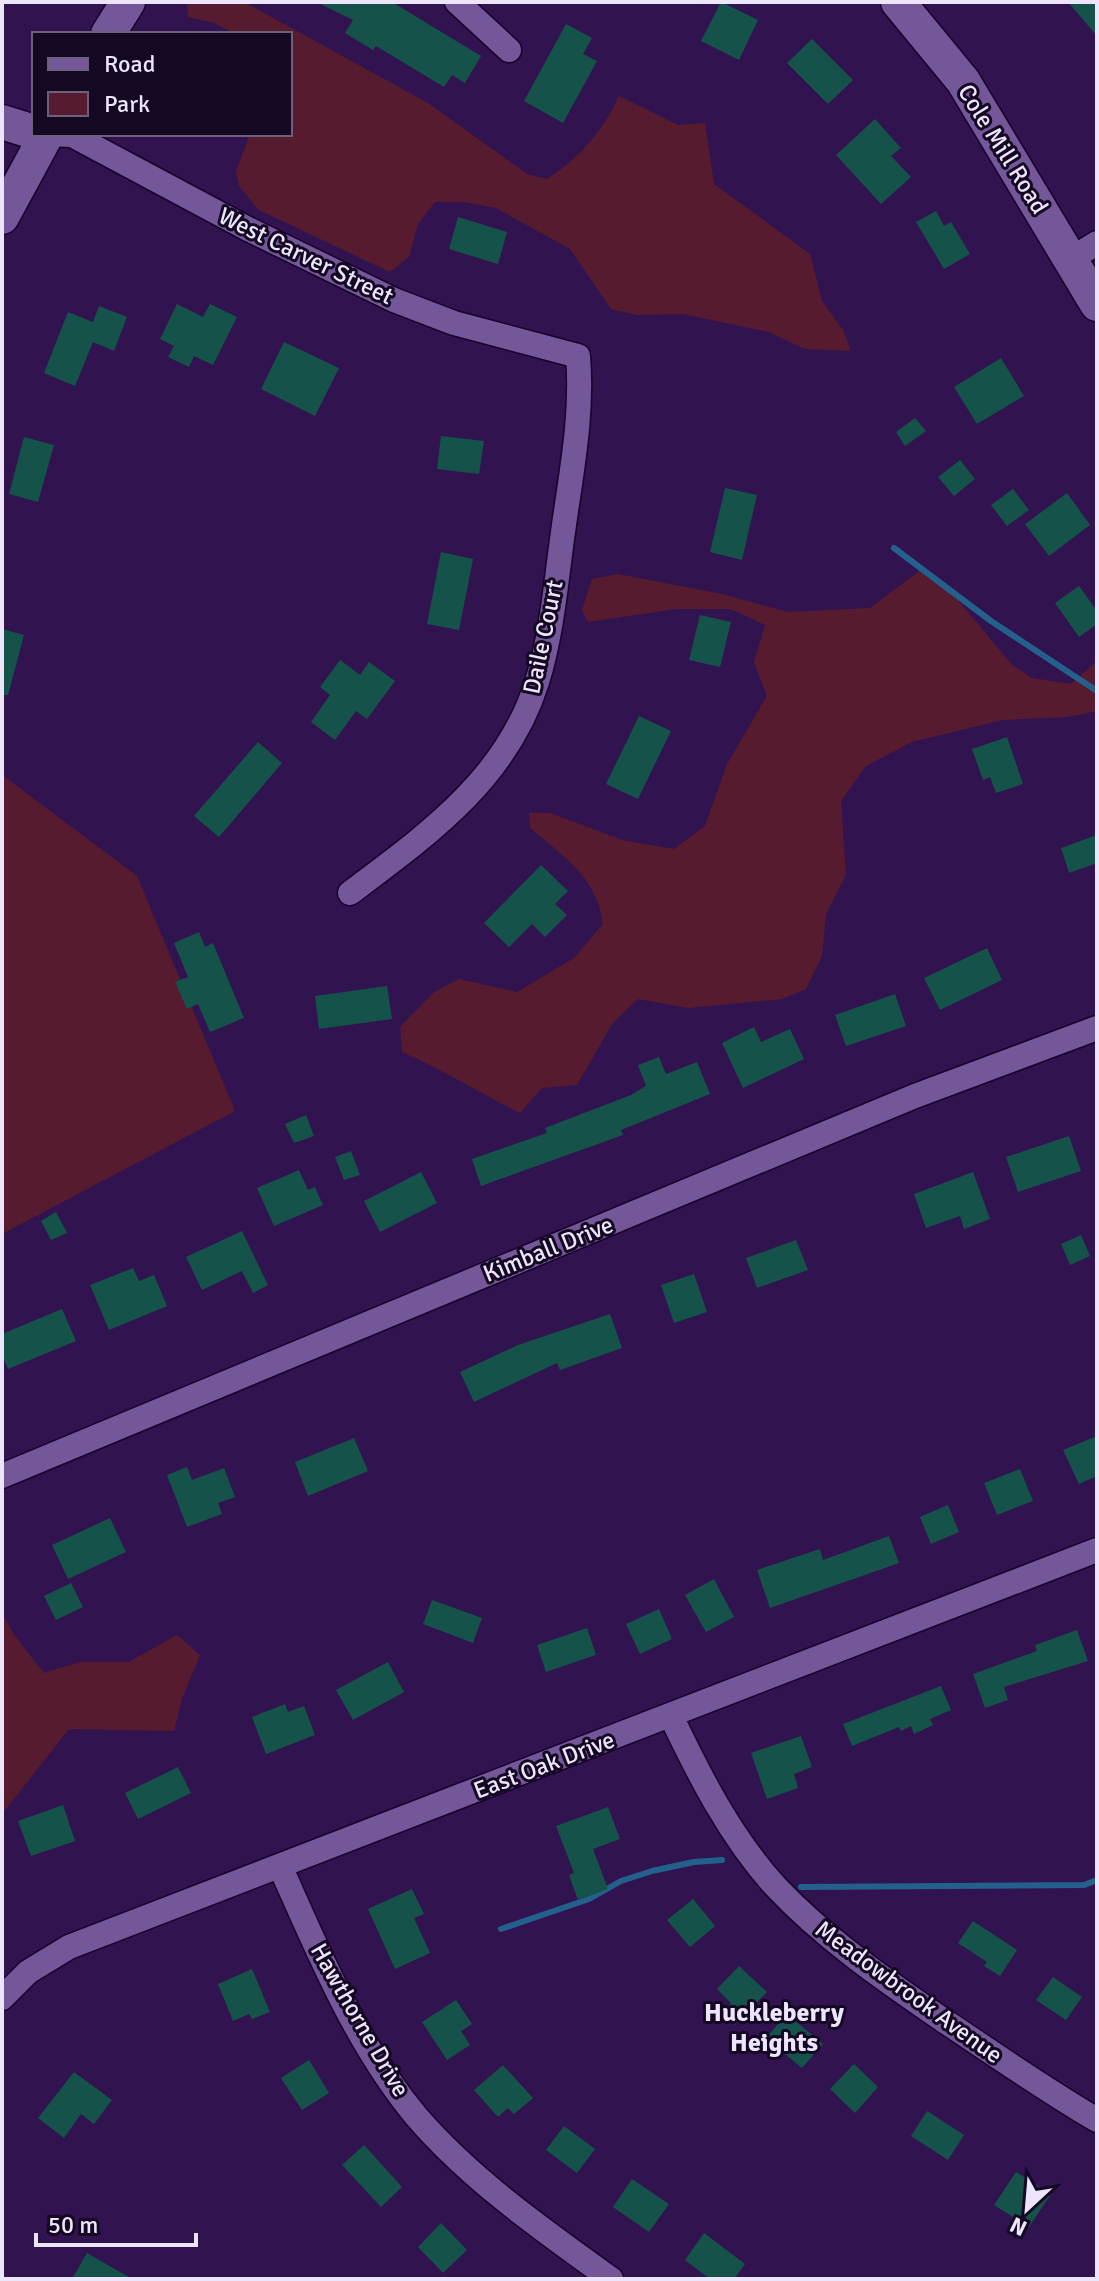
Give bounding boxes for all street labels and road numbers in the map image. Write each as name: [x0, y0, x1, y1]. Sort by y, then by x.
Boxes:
street label: Cole Mill Road: [951, 79, 1055, 219]
street label: West Carver Street: [214, 201, 398, 311]
street label: Daile Court: [516, 577, 570, 697]
street label: Kimball Drive: [479, 1209, 617, 1289]
street label: East Oak Drive: [469, 1724, 619, 1806]
street label: Meadowbrook Avenue: [810, 1914, 1008, 2070]
street label: Hawthorne Drive: [304, 1938, 416, 2102]

